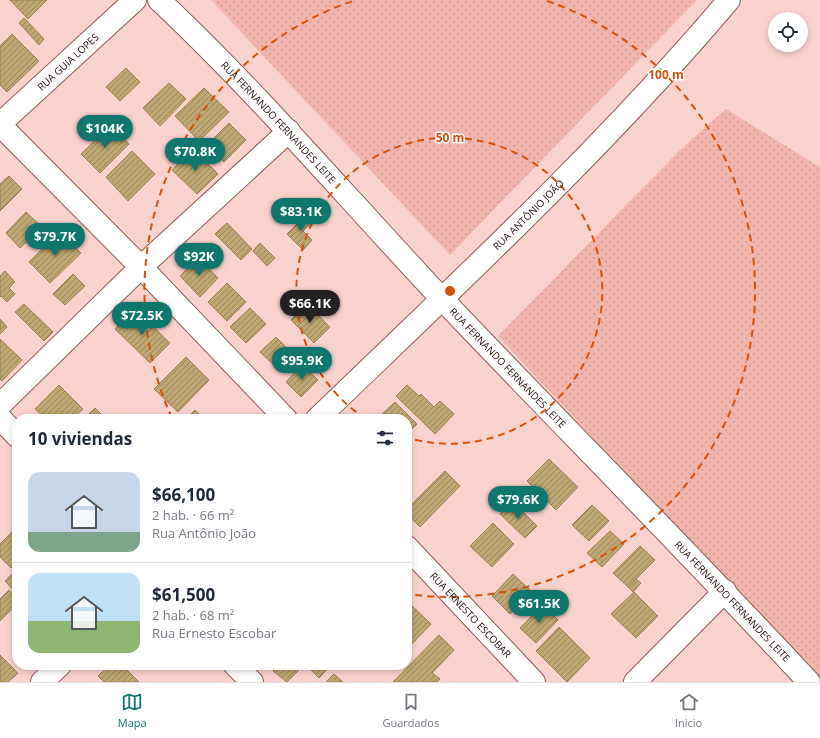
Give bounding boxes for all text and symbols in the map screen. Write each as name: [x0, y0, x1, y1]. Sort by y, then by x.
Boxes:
map controls: [768, 12, 808, 52]
button: locate: [768, 12, 808, 52]
street label: RUA GUIA LOPES: [34, 30, 102, 94]
street label: RUA FERNANDO FERNANDES LEITE: [218, 58, 339, 186]
text: 100 m: [648, 66, 684, 83]
pin: $104K: [77, 115, 133, 149]
text: $104K: [86, 119, 124, 137]
text: 50 m: [436, 129, 464, 146]
pin: $70.8K: [162, 138, 228, 172]
text: $70.8K: [174, 142, 216, 160]
street label: RUA ANTÔNIO JOÃO: [490, 176, 567, 253]
pin: $83.1K: [268, 198, 334, 232]
text: $83.1K: [280, 202, 322, 220]
pin: $79.7K: [22, 223, 88, 257]
text: $79.7K: [34, 227, 76, 245]
pin: $92K: [175, 243, 223, 277]
text: $92K: [184, 247, 214, 265]
centre of rings: [443, 284, 457, 298]
pin: $66.1K: [277, 290, 343, 324]
text: $66.1K: [289, 294, 331, 312]
pin: $72.5K: [109, 302, 175, 336]
street label: RUA FERNANDO FERNANDES LEITE: [447, 304, 569, 431]
text: $72.5K: [121, 306, 163, 324]
pin: $95.9K: [269, 347, 335, 381]
text: $95.9K: [281, 351, 323, 369]
text: 10 viviendas: [28, 427, 132, 450]
icon: filters: [374, 427, 396, 449]
text: $66,100: [152, 483, 215, 506]
pin: $79.6K: [485, 486, 551, 520]
icon: home: [60, 488, 108, 536]
text: $79.6K: [497, 490, 539, 508]
text: 2 hab. · 66 m²: [152, 506, 234, 524]
text: Rua Antônio João: [152, 524, 256, 542]
street label: RUA FERNANDO FERNANDES LEITE: [672, 538, 794, 665]
street label: RUA ERNESTO ESCOBAR: [427, 569, 514, 661]
text: $61,500: [152, 583, 215, 606]
icon: home: [60, 589, 108, 637]
pin: $61.5K: [506, 590, 572, 624]
text: $61.5K: [518, 594, 560, 612]
text: 2 hab. · 68 m²: [152, 606, 234, 624]
text: Rua Ernesto Escobar: [152, 624, 276, 642]
tab: Mapa: [118, 691, 147, 730]
tab: Guardados: [382, 691, 439, 730]
tab: Inicio: [675, 691, 702, 730]

